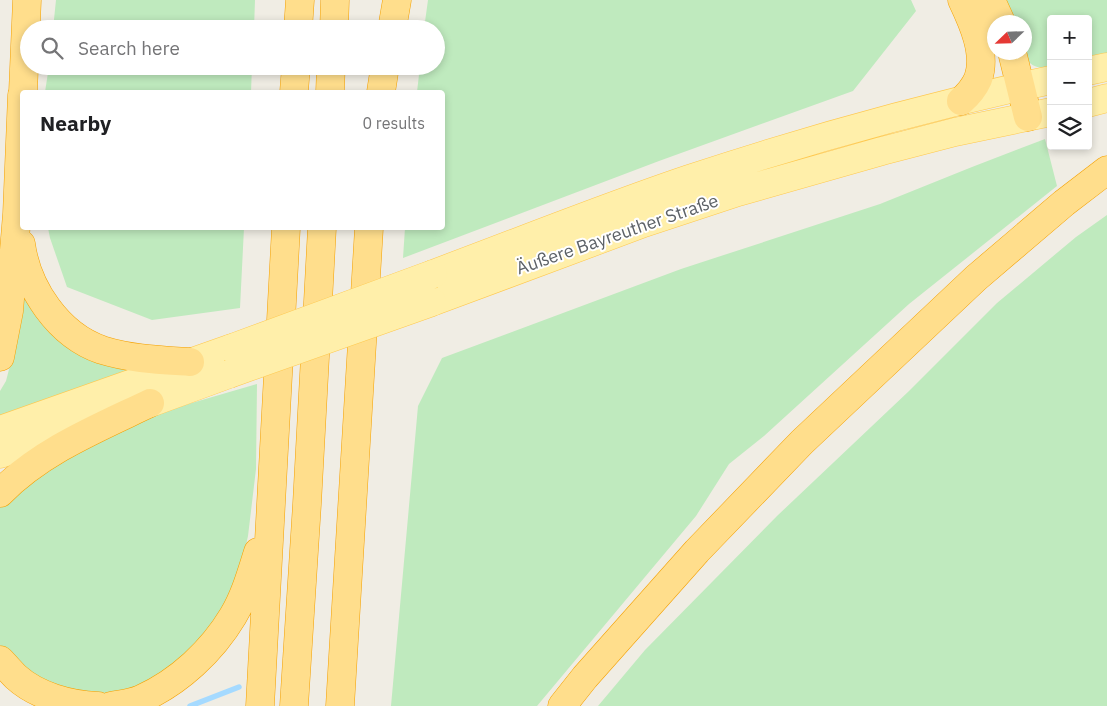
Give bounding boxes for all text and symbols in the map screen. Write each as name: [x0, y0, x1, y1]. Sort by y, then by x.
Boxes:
north arrow: [987, 15, 1032, 60]
map controls: [1047, 15, 1092, 150]
button: +: [1047, 15, 1092, 60]
search box: [20, 20, 445, 75]
icon: search: [38, 34, 66, 62]
text: Search here: [78, 36, 180, 60]
button: −: [1047, 60, 1092, 105]
button: layers: [1047, 105, 1092, 150]
text: Nearby: [40, 109, 111, 137]
text: 0 results: [362, 113, 425, 133]
street label: Äußere Bayreuther Straße: [513, 189, 721, 279]

